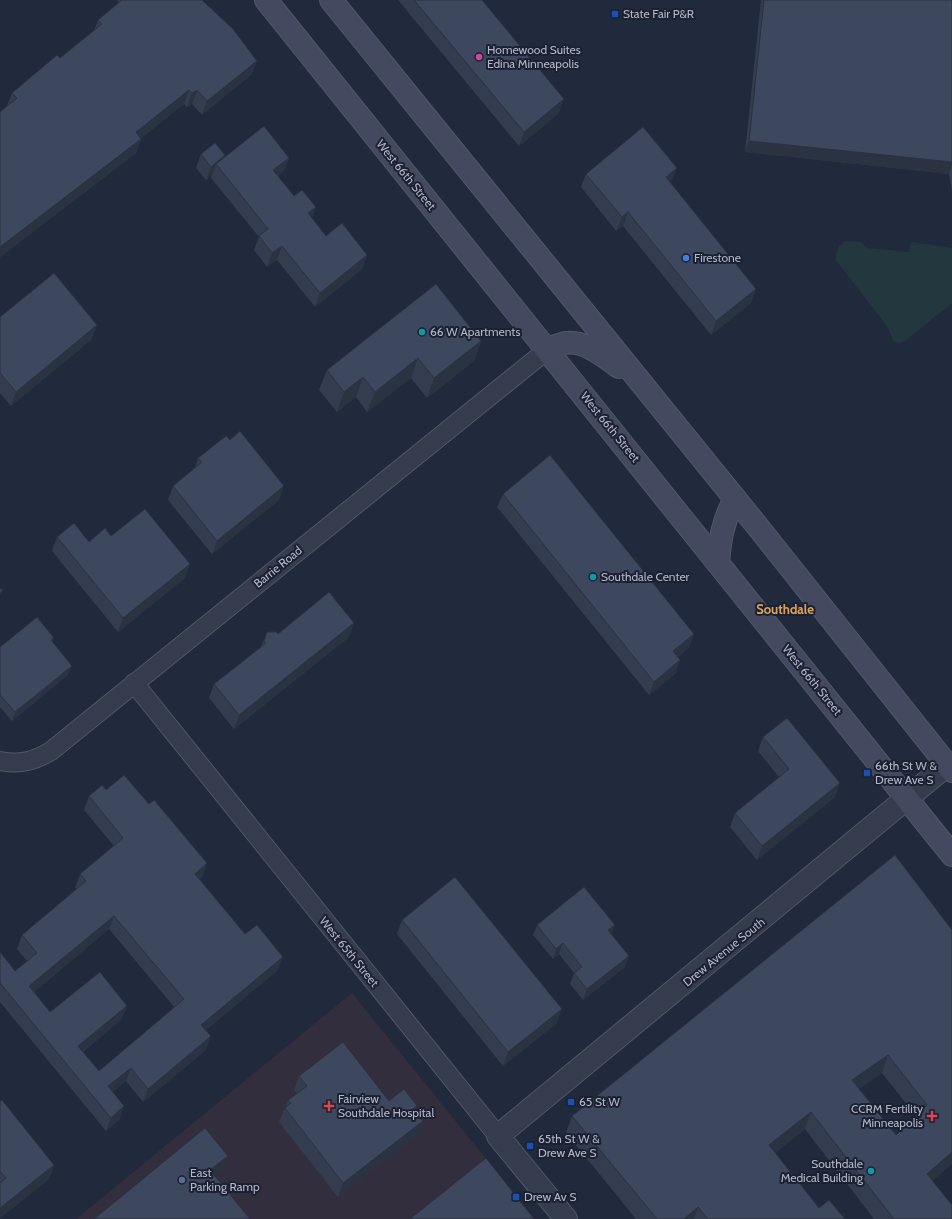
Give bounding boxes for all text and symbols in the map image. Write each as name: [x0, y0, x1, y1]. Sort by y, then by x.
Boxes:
place label: State Fair P&R: [623, 6, 695, 21]
marker: State Fair P&R: [610, 9, 620, 19]
place label: Homewood Suites Edina Minneapolis: [487, 42, 581, 71]
marker: Homewood Suites Edina Minneapolis: [474, 52, 484, 62]
street label: West 66th Street: [373, 136, 439, 213]
place label: Firestone: [694, 250, 741, 265]
marker: Firestone: [681, 253, 691, 263]
place label: 66 W Apartments: [430, 324, 520, 339]
marker: 66 W Apartments: [417, 327, 427, 337]
street label: West 66th Street: [577, 388, 643, 465]
street label: Barrie Road: [250, 543, 305, 591]
place label: Southdale Center: [601, 569, 690, 584]
marker: Southdale Center: [588, 572, 598, 582]
district label: Southdale: [756, 601, 814, 617]
street label: West 66th Street: [779, 641, 845, 718]
place label: 66th St W & Drew Ave S: [875, 758, 938, 787]
marker: 66th St W & Drew Ave S: [862, 768, 872, 778]
street label: West 65th Street: [316, 913, 382, 990]
street label: Drew Avenue South: [680, 914, 768, 989]
place label: Fairview Southdale Hospital: [338, 1091, 434, 1120]
place label: 65 St W: [579, 1094, 621, 1109]
marker: 65 St W: [566, 1097, 576, 1107]
marker: Fairview Southdale Hospital: [323, 1100, 335, 1112]
place label: CCRM Fertility Minneapolis: [851, 1101, 923, 1130]
marker: CCRM Fertility Minneapolis: [926, 1110, 938, 1122]
place label: 65th St W & Drew Ave S: [538, 1131, 600, 1160]
marker: 65th St W & Drew Ave S: [525, 1141, 535, 1151]
place label: Southdale Medical Building: [781, 1156, 864, 1185]
place label: East Parking Ramp: [190, 1165, 260, 1194]
marker: Southdale Medical Building: [866, 1166, 876, 1176]
marker: East Parking Ramp: [177, 1175, 187, 1185]
place label: Drew Av S: [524, 1189, 576, 1204]
marker: Drew Av S: [511, 1192, 521, 1202]

